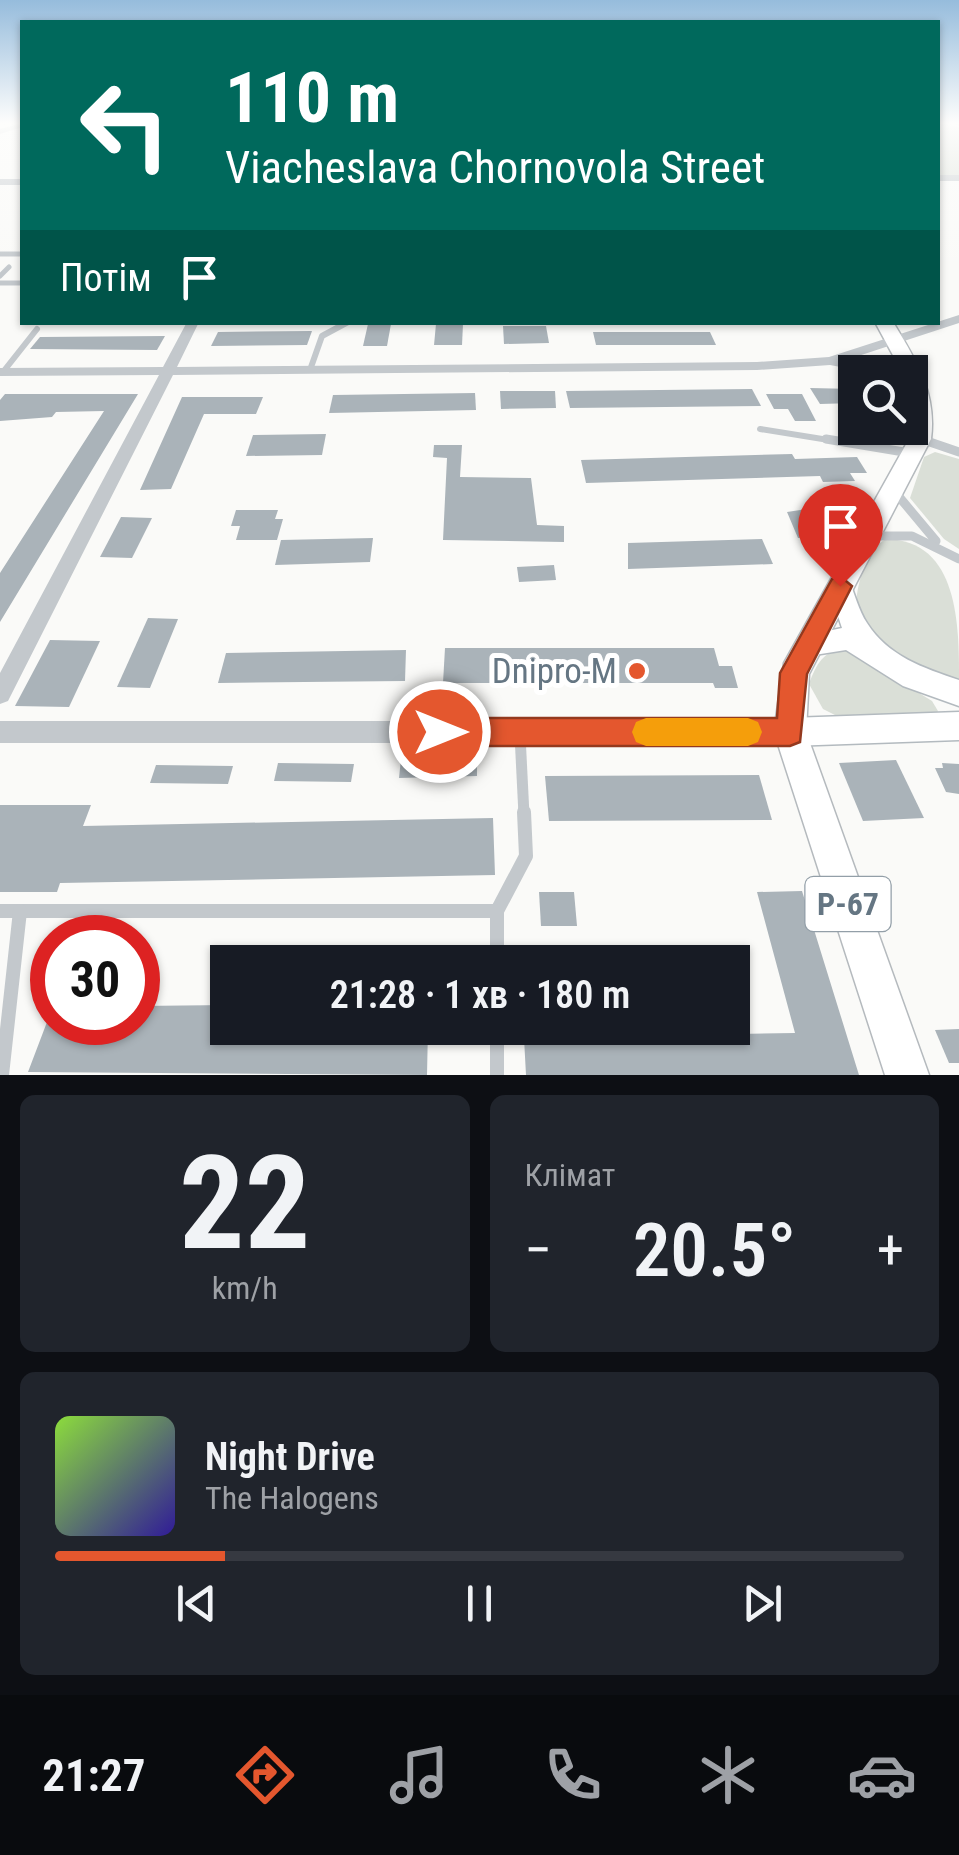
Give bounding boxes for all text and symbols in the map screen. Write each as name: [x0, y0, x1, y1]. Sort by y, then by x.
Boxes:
text: 110 m: [225, 57, 399, 139]
icon: left: [60, 60, 190, 190]
text: Viacheslava Chornovola Street: [225, 141, 765, 194]
icon: arrive: [172, 250, 227, 305]
text: Потім: [60, 256, 152, 300]
map controls: [838, 355, 928, 445]
button: search: [838, 355, 928, 445]
pin: [798, 484, 883, 587]
icon: arrive: [813, 499, 868, 554]
place label: Dnipro-M: [492, 651, 617, 692]
marker: Dnipro-M: [626, 660, 648, 682]
position arrow: [388, 680, 492, 784]
road number: Р-67: [806, 877, 890, 931]
speed limit sign: 30: [30, 915, 160, 1045]
text: 21:28 · 1 хв · 180 m: [330, 973, 630, 1017]
text: 22: [179, 1127, 310, 1280]
text: Клімат: [525, 1156, 615, 1194]
text: 20.5°: [633, 1206, 796, 1294]
text: −: [525, 1218, 552, 1282]
text: +: [877, 1218, 904, 1282]
text: km/h: [212, 1269, 278, 1307]
text: Night Drive: [205, 1435, 375, 1479]
text: The Halogens: [205, 1479, 379, 1517]
icon: previous: [169, 1576, 224, 1631]
icon: pause: [452, 1576, 507, 1631]
icon: next: [735, 1576, 790, 1631]
icon: directions: [230, 1740, 300, 1810]
icon: music: [384, 1740, 454, 1810]
icon: phone: [538, 1740, 608, 1810]
icon: climate: [693, 1740, 763, 1810]
icon: car: [847, 1740, 917, 1810]
text: 21:27: [42, 1749, 145, 1802]

